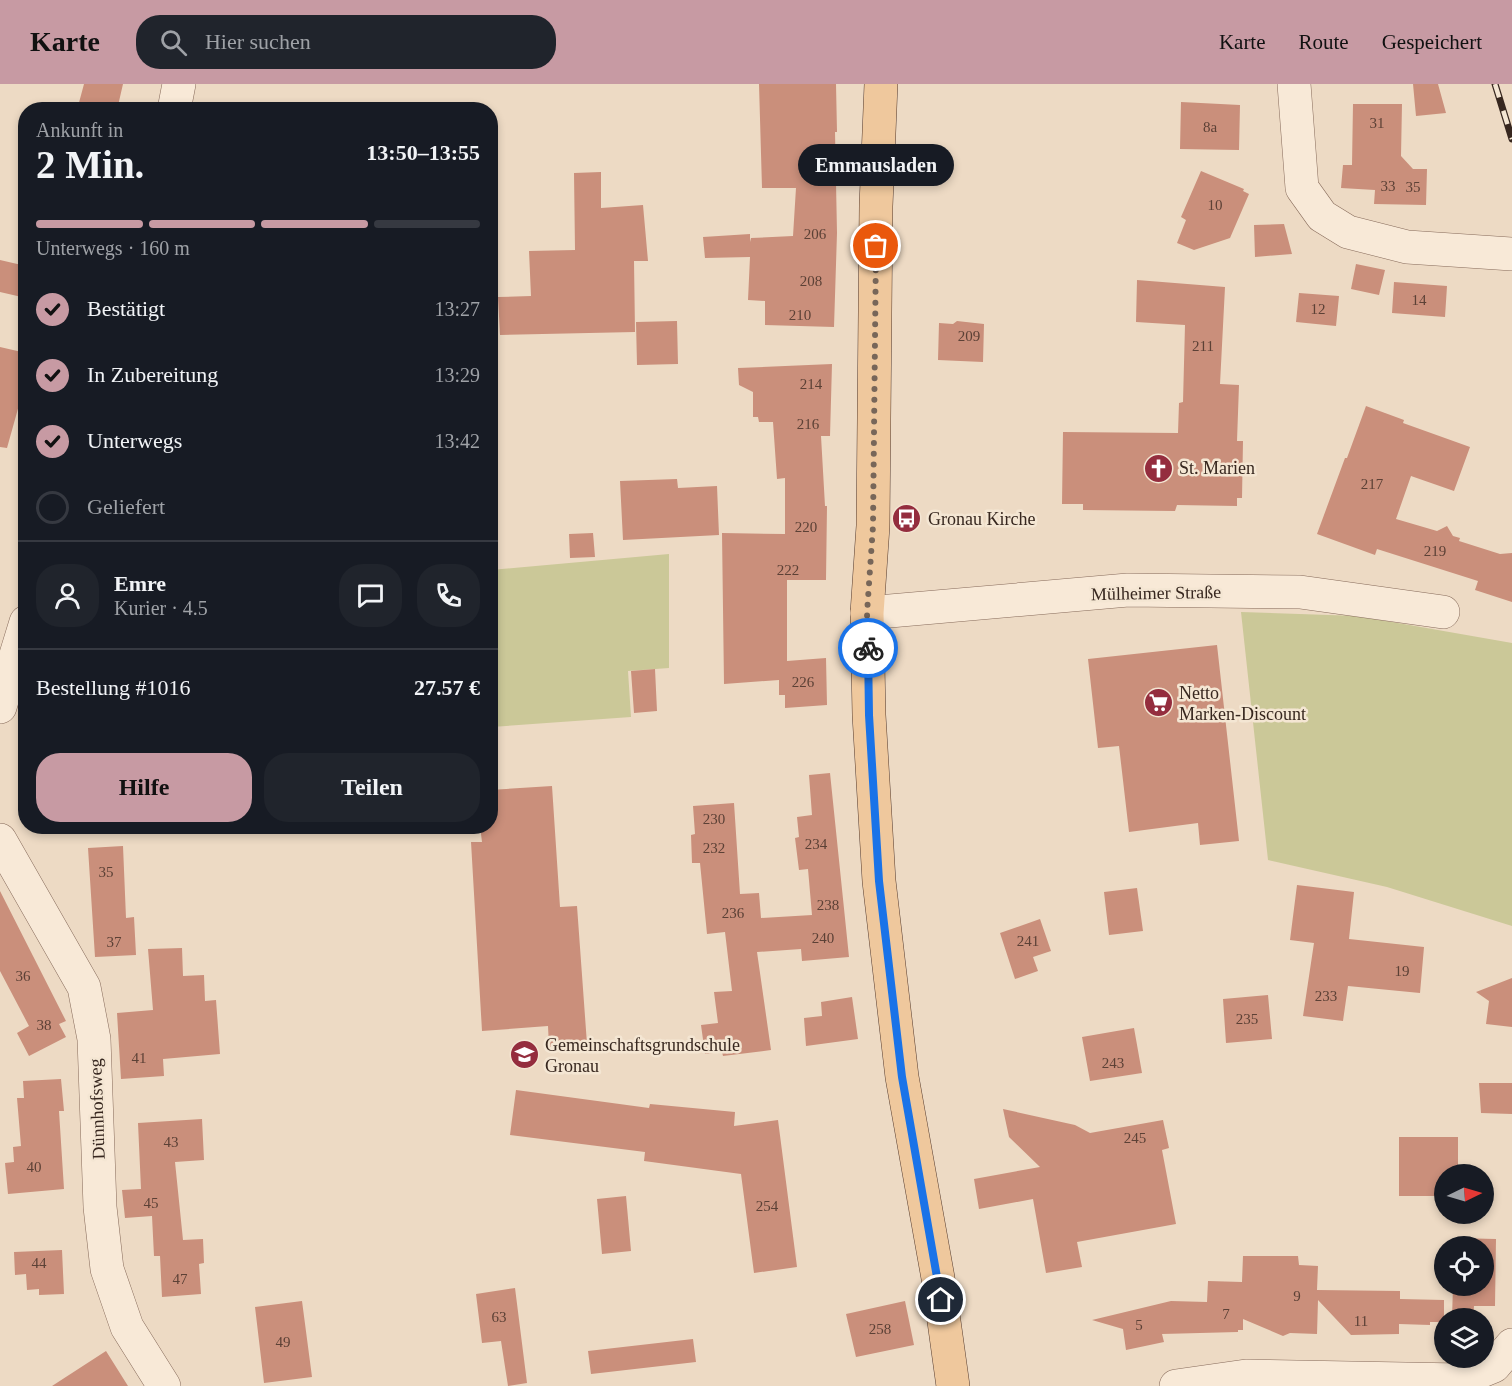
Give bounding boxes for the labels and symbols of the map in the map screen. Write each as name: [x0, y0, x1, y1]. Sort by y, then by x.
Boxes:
house number: 31: [1370, 115, 1385, 131]
house number: 8a: [1203, 119, 1217, 135]
callout: Emmausladen: [798, 144, 954, 186]
house number: 33: [1381, 178, 1396, 194]
house number: 35: [1406, 179, 1421, 195]
house number: 10: [1208, 197, 1223, 213]
pin: [850, 220, 901, 271]
house number: 206: [804, 226, 827, 242]
house number: 208: [800, 273, 822, 289]
house number: 14: [1412, 292, 1427, 308]
house number: 12: [1311, 301, 1326, 317]
house number: 210: [789, 307, 811, 323]
house number: 209: [958, 328, 980, 344]
house number: 211: [1192, 338, 1214, 354]
house number: 214: [800, 376, 823, 392]
house number: 216: [797, 416, 820, 432]
church icon: St. Marien: [1142, 452, 1174, 484]
place label: St. Marien: [1179, 458, 1255, 478]
house number: 217: [1361, 476, 1384, 492]
bus stop icon: Gronau Kirche: [891, 503, 923, 535]
place label: Gronau Kirche: [928, 509, 1035, 529]
house number: 220: [795, 519, 817, 535]
house number: 219: [1424, 543, 1446, 559]
house number: 222: [777, 562, 799, 578]
street label: Mülheimer Straße: [1091, 582, 1221, 604]
courier: [838, 618, 898, 678]
house number: 226: [792, 674, 815, 690]
place label: Netto Marken-Discount: [1179, 683, 1306, 724]
supermarket icon: Netto Marken-Discount: [1142, 687, 1174, 719]
house number: 230: [703, 811, 725, 827]
house number: 234: [805, 836, 828, 852]
house number: 232: [703, 840, 725, 856]
house number: 35: [99, 864, 114, 880]
house number: 238: [817, 897, 839, 913]
house number: 236: [722, 905, 745, 921]
house number: 240: [812, 930, 834, 946]
house number: 241: [1017, 933, 1039, 949]
house number: 37: [107, 934, 122, 950]
house number: 19: [1395, 963, 1410, 979]
house number: 36: [16, 968, 31, 984]
house number: 233: [1315, 988, 1337, 1004]
house number: 235: [1236, 1011, 1258, 1027]
house number: 38: [37, 1017, 52, 1033]
place label: Gemeinschaftsgrundschule Gronau: [545, 1035, 740, 1076]
school or university icon: Gemeinschaftsgrundschule Gronau: [508, 1039, 540, 1071]
house number: 41: [132, 1050, 147, 1066]
house number: 243: [1102, 1055, 1124, 1071]
street label: Dünnhofsweg: [85, 1058, 109, 1160]
house number: 245: [1124, 1130, 1146, 1146]
house number: 43: [164, 1134, 179, 1150]
house number: 40: [27, 1159, 42, 1175]
north arrow: [1434, 1164, 1494, 1224]
house number: 45: [144, 1195, 159, 1211]
house number: 254: [756, 1198, 779, 1214]
house number: 44: [32, 1255, 47, 1271]
house number: 47: [173, 1271, 188, 1287]
pin: [915, 1274, 966, 1325]
house number: 9: [1293, 1288, 1301, 1304]
house number: 7: [1222, 1306, 1230, 1322]
house number: 63: [492, 1309, 507, 1325]
house number: 11: [1354, 1313, 1368, 1329]
house number: 5: [1135, 1317, 1143, 1333]
house number: 258: [869, 1321, 891, 1337]
house number: 49: [276, 1334, 291, 1350]

